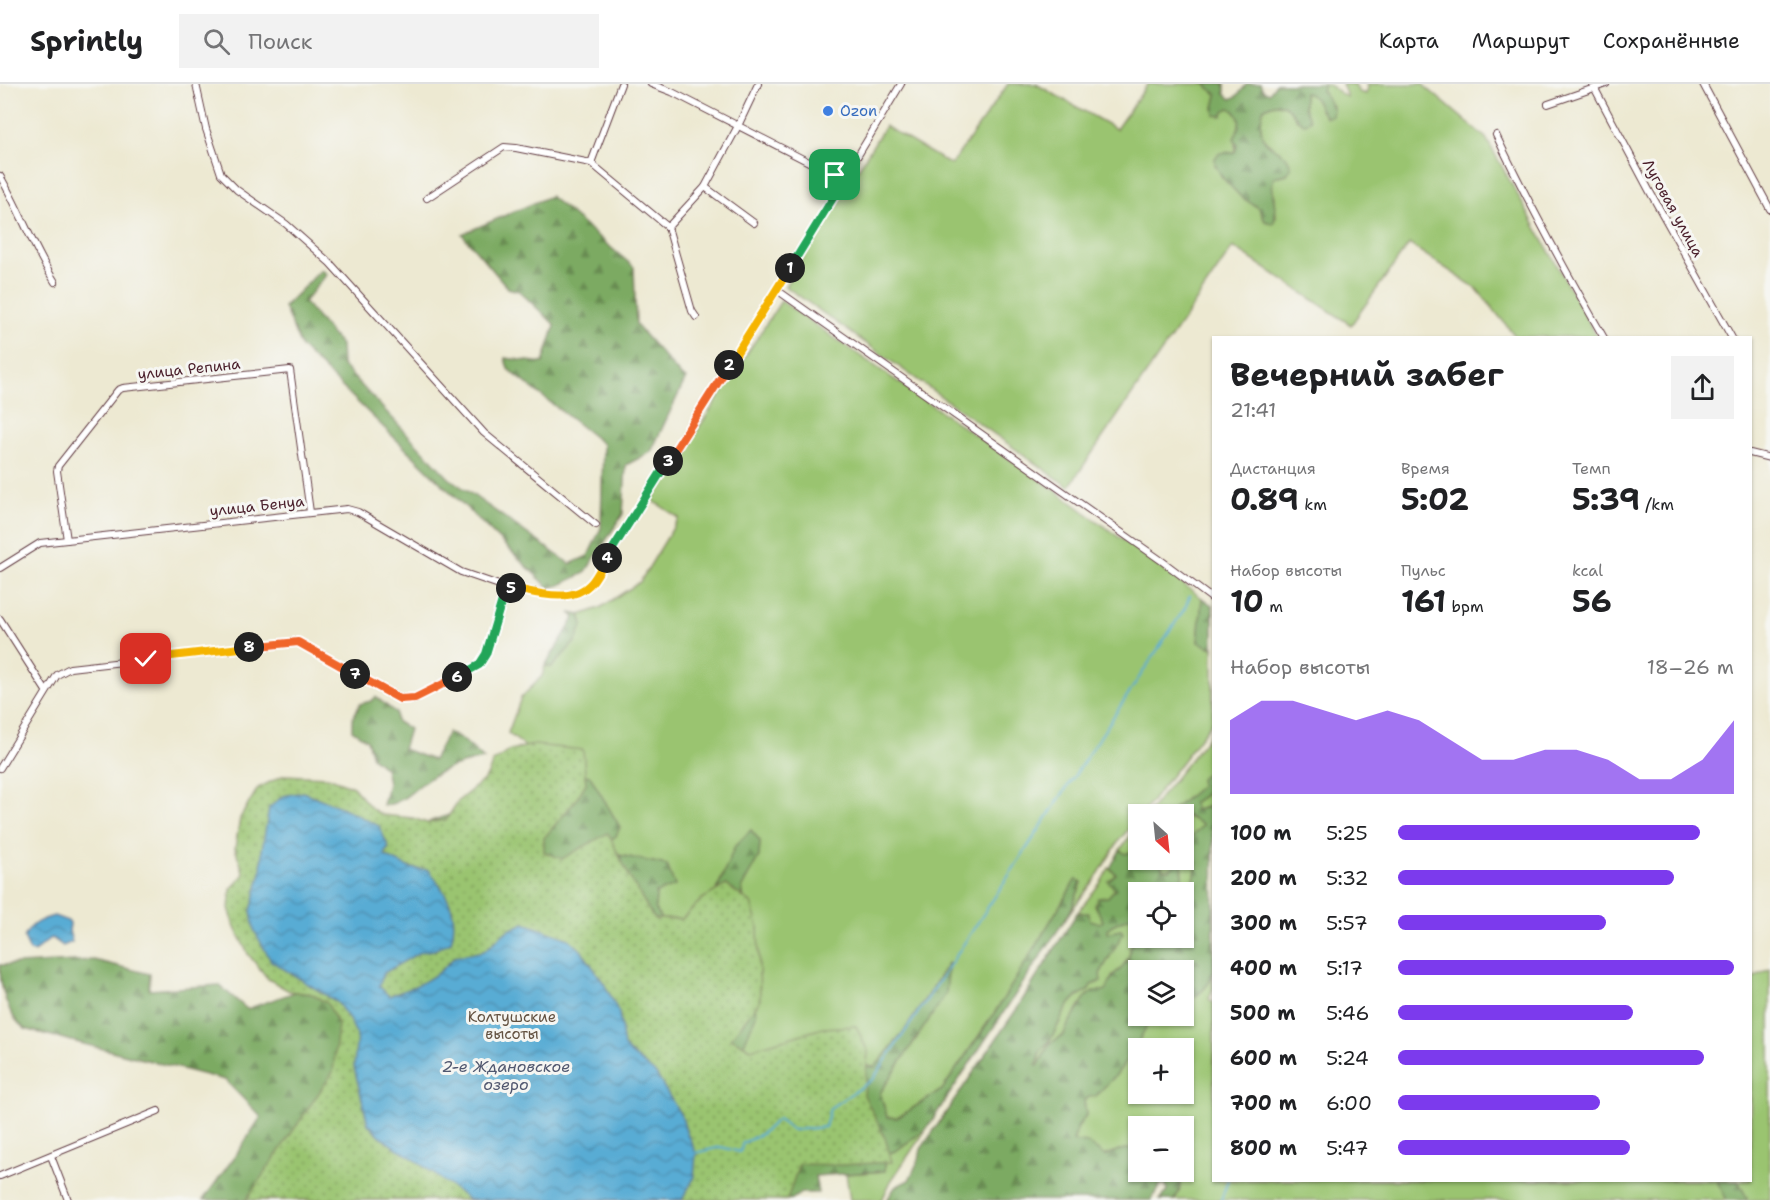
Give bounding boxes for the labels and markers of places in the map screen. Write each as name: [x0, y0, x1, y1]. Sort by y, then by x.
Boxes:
place label: Ozon: [840, 101, 877, 121]
marker: Ozon: [821, 104, 835, 118]
pin: [809, 149, 860, 200]
pin: 1: [775, 253, 805, 283]
pin: 2: [714, 350, 744, 380]
pin: 3: [653, 446, 683, 476]
pin: 4: [592, 543, 622, 573]
pin: 5: [496, 573, 526, 603]
pin: 8: [234, 632, 264, 662]
pin: [120, 633, 171, 684]
pin: 7: [340, 659, 370, 689]
pin: 6: [442, 662, 472, 692]

